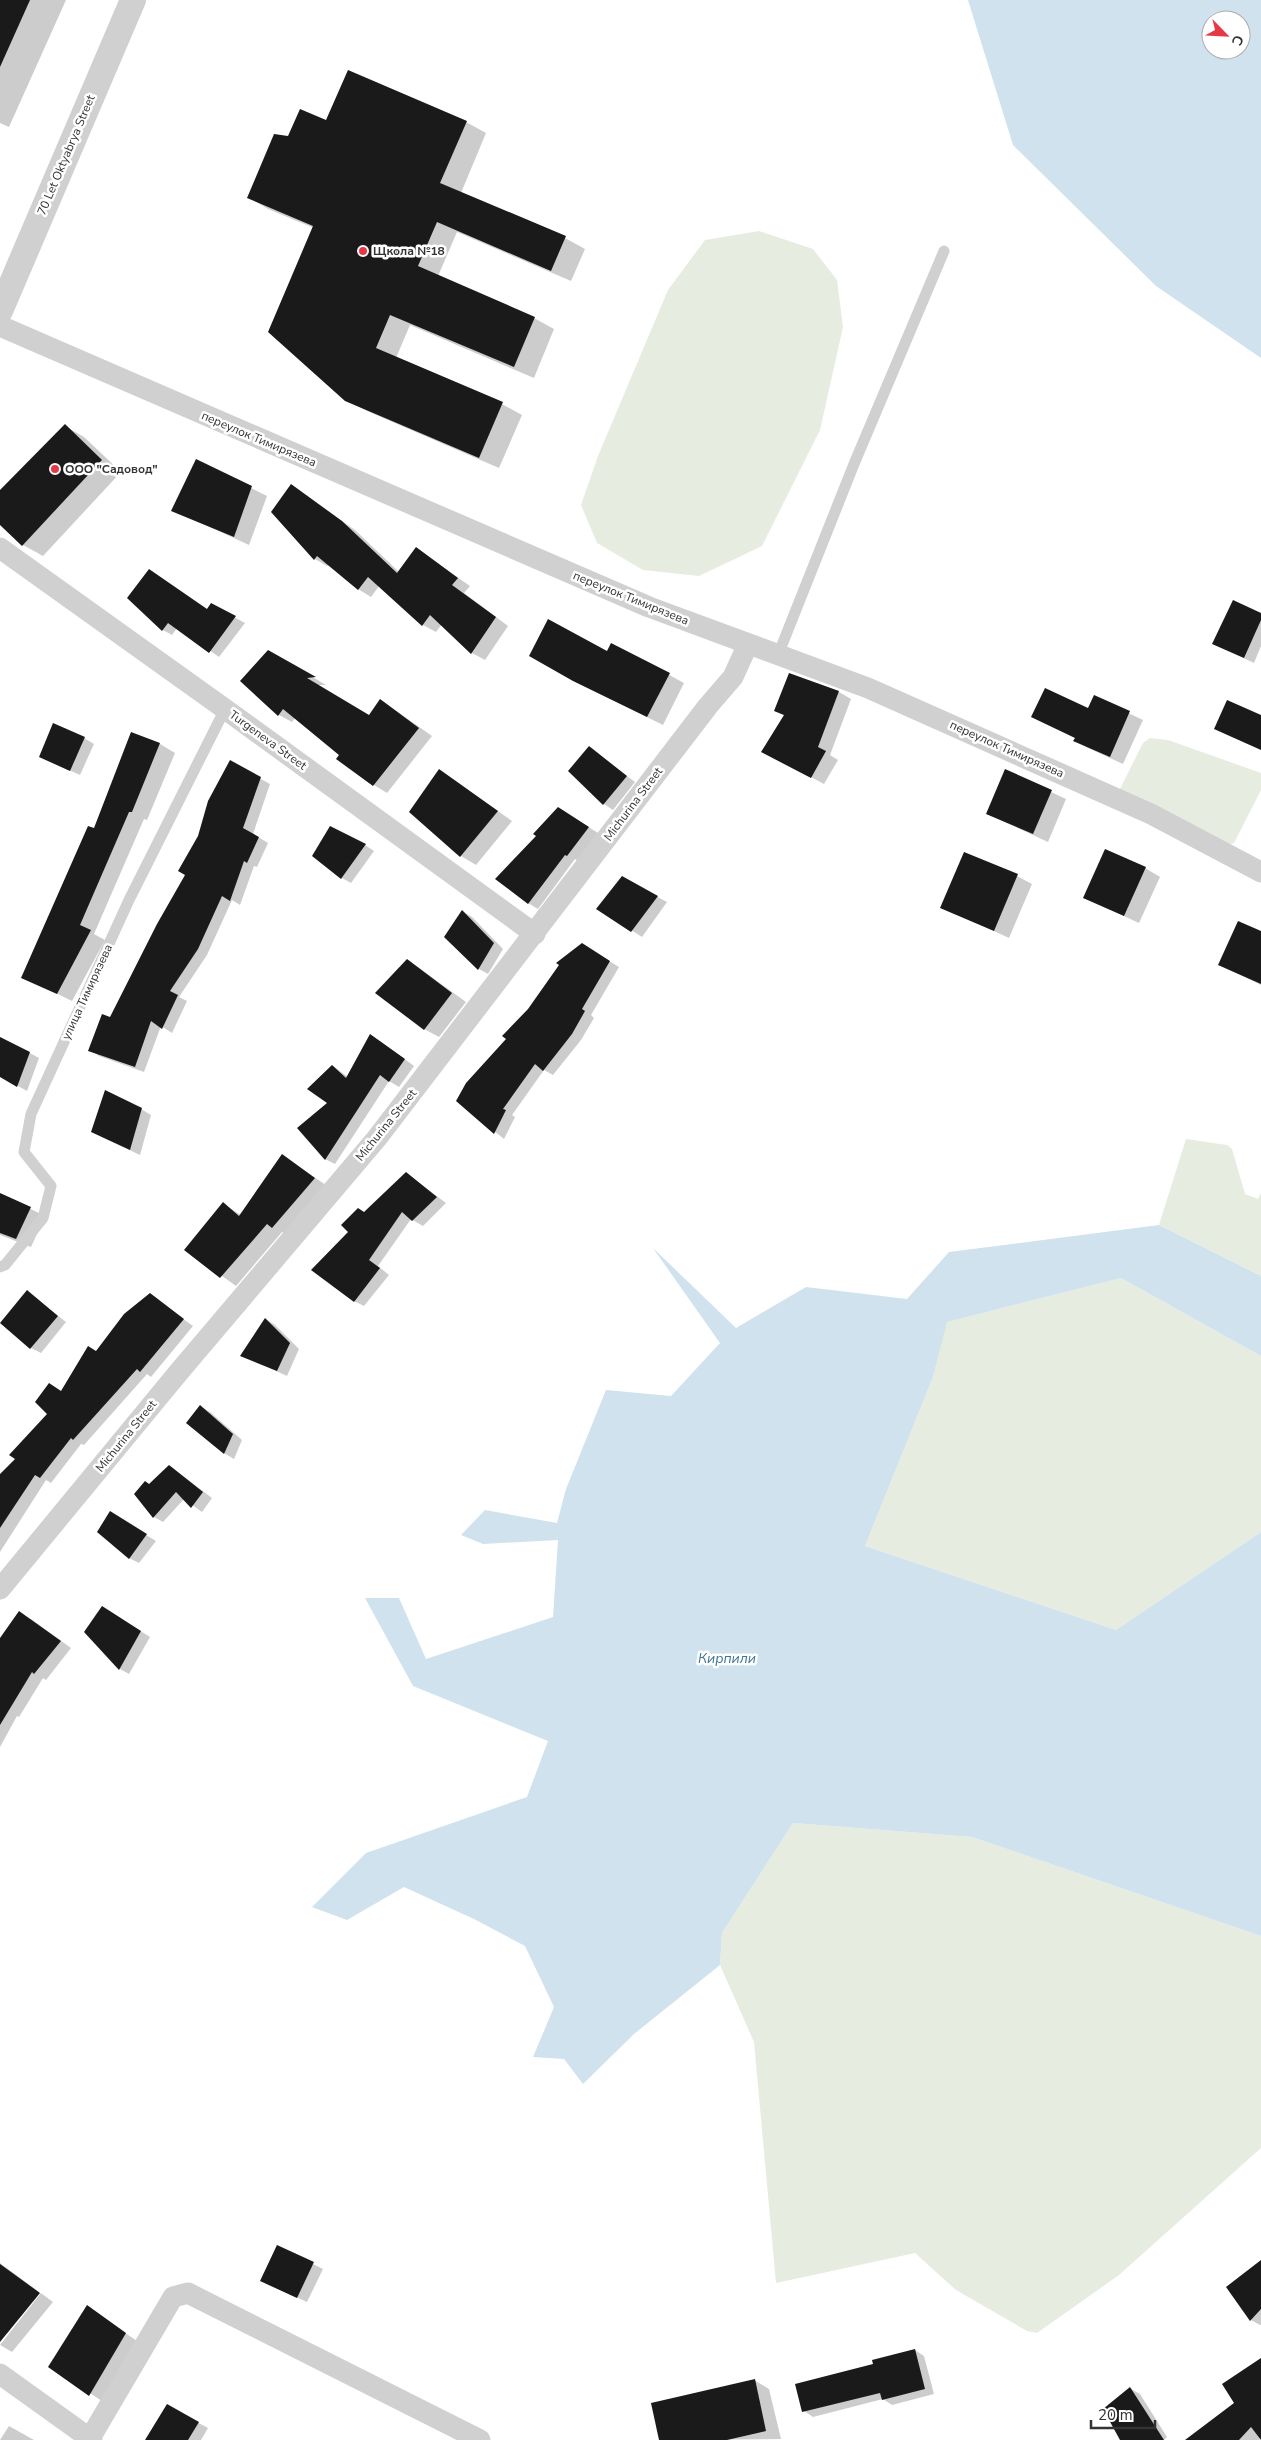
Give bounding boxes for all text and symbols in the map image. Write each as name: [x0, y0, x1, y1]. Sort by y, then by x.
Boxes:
north arrow: [1201, 10, 1251, 60]
text: С: [1227, 32, 1248, 49]
street label: 70 Let Oktyabrya Street: [33, 92, 99, 218]
place label: Щкола №18: [373, 243, 445, 259]
marker: Щкола №18: [357, 245, 369, 257]
street label: переулок Тимирязева: [199, 408, 319, 470]
place label: ООО "Садовод": [65, 461, 158, 477]
marker: ООО "Садовод": [49, 463, 61, 475]
street label: переулок Тимирязева: [571, 567, 691, 629]
street label: Turgeneva Street: [226, 706, 311, 774]
street label: переулок Тимирязева: [947, 717, 1067, 781]
street label: Michurina Street: [600, 763, 666, 844]
street label: улица Тимирязева: [58, 942, 116, 1042]
street label: Michurina Street: [352, 1085, 420, 1164]
street label: Michurina Street: [92, 1396, 160, 1475]
water label: Кирпили: [698, 1649, 756, 1668]
scale bar: [1091, 2398, 1155, 2430]
text: 20 m: [1098, 2405, 1133, 2425]

